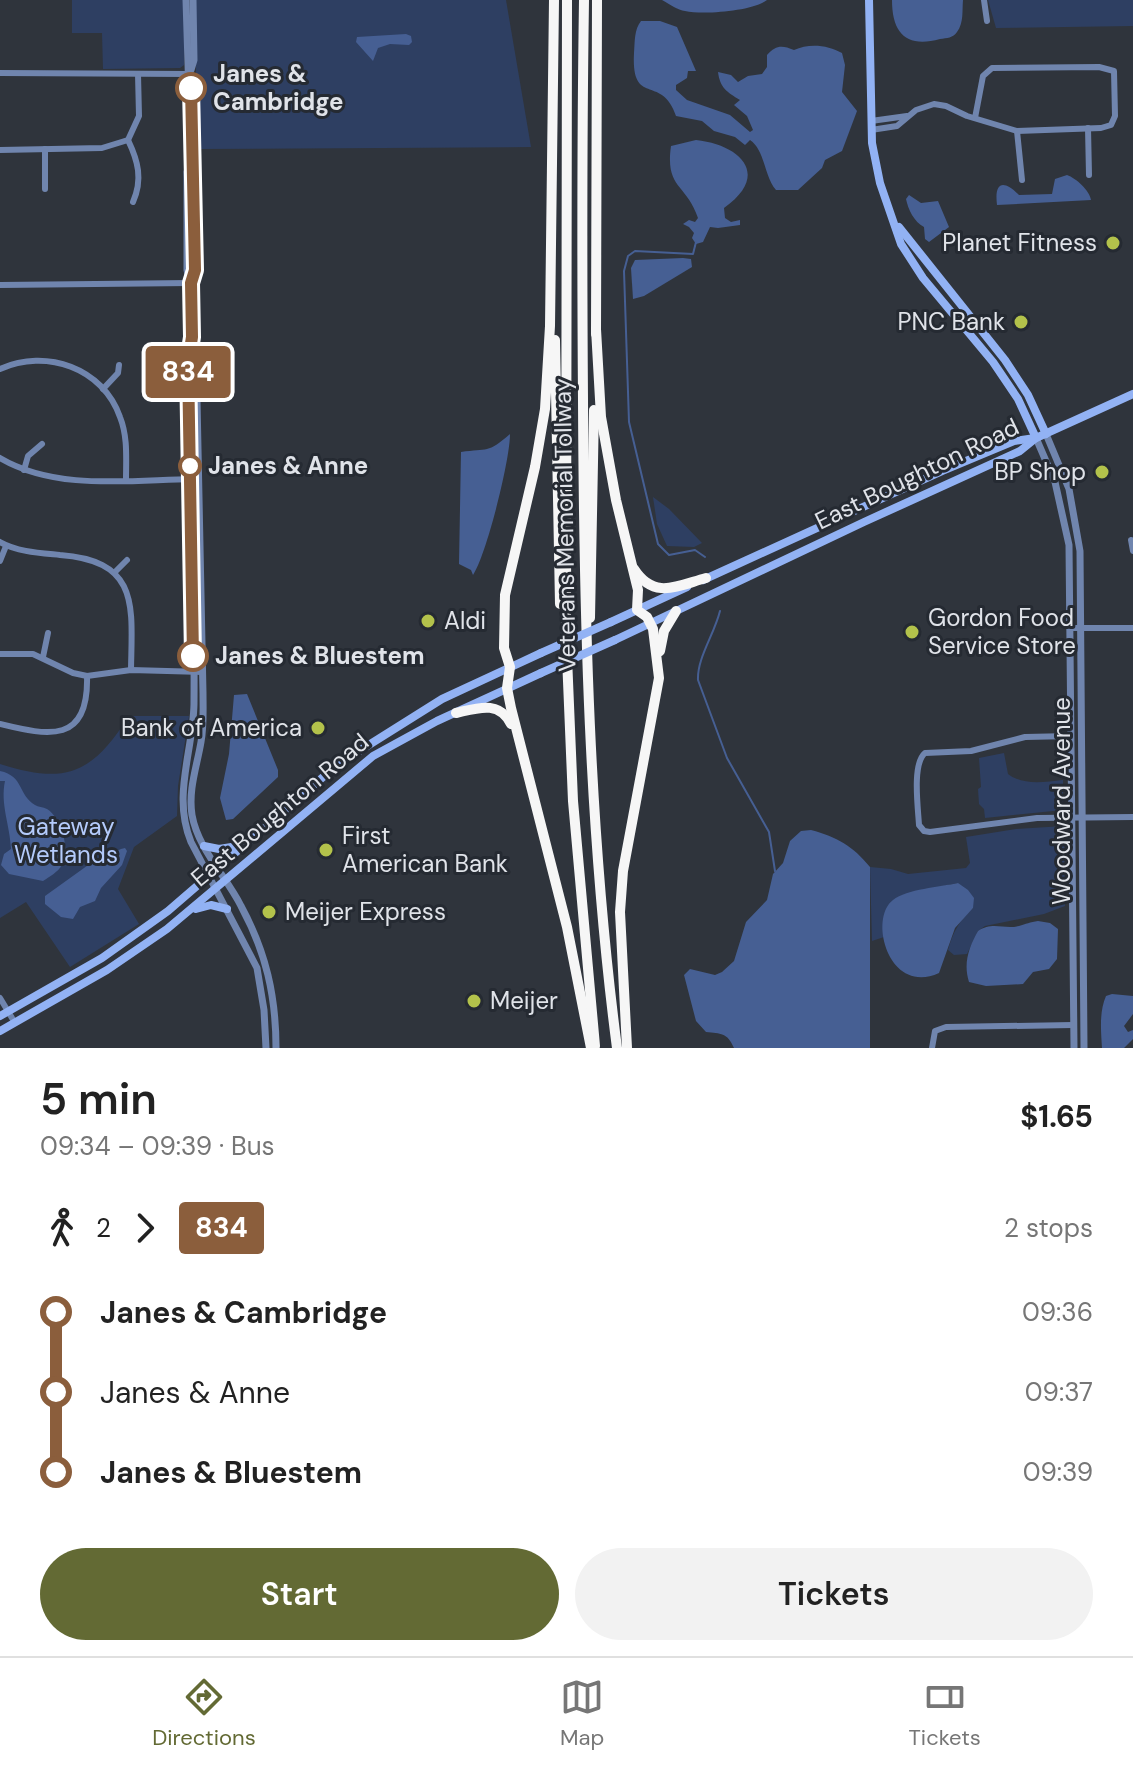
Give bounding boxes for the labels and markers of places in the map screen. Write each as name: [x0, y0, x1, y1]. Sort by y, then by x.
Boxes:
place label: Janes & Cambridge: [213, 58, 343, 117]
marker: Janes & Cambridge: [176, 73, 206, 103]
place label: Planet Fitness: [942, 227, 1097, 258]
marker: Planet Fitness: [1104, 234, 1122, 252]
place label: PNC Bank: [898, 306, 1005, 337]
marker: PNC Bank: [1012, 313, 1030, 331]
place label: Janes & Anne: [208, 450, 368, 481]
marker: Janes & Anne: [179, 455, 201, 477]
place label: BP Shop: [994, 456, 1086, 487]
marker: BP Shop: [1093, 463, 1111, 481]
place label: Gordon Food Service Store: [928, 602, 1076, 661]
place label: Aldi: [444, 605, 486, 636]
marker: Aldi: [419, 612, 437, 630]
marker: Gordon Food Service Store: [903, 623, 921, 641]
place label: Janes & Bluestem: [215, 640, 425, 671]
marker: Janes & Bluestem: [178, 641, 208, 671]
place label: Bank of America: [121, 712, 302, 743]
marker: Bank of America: [309, 719, 327, 737]
place label: First American Bank: [342, 820, 508, 879]
marker: First American Bank: [317, 841, 335, 859]
place label: Meijer Express: [285, 896, 446, 927]
marker: Meijer Express: [260, 903, 278, 921]
place label: Meijer: [490, 985, 558, 1016]
marker: Meijer: [465, 992, 483, 1010]

